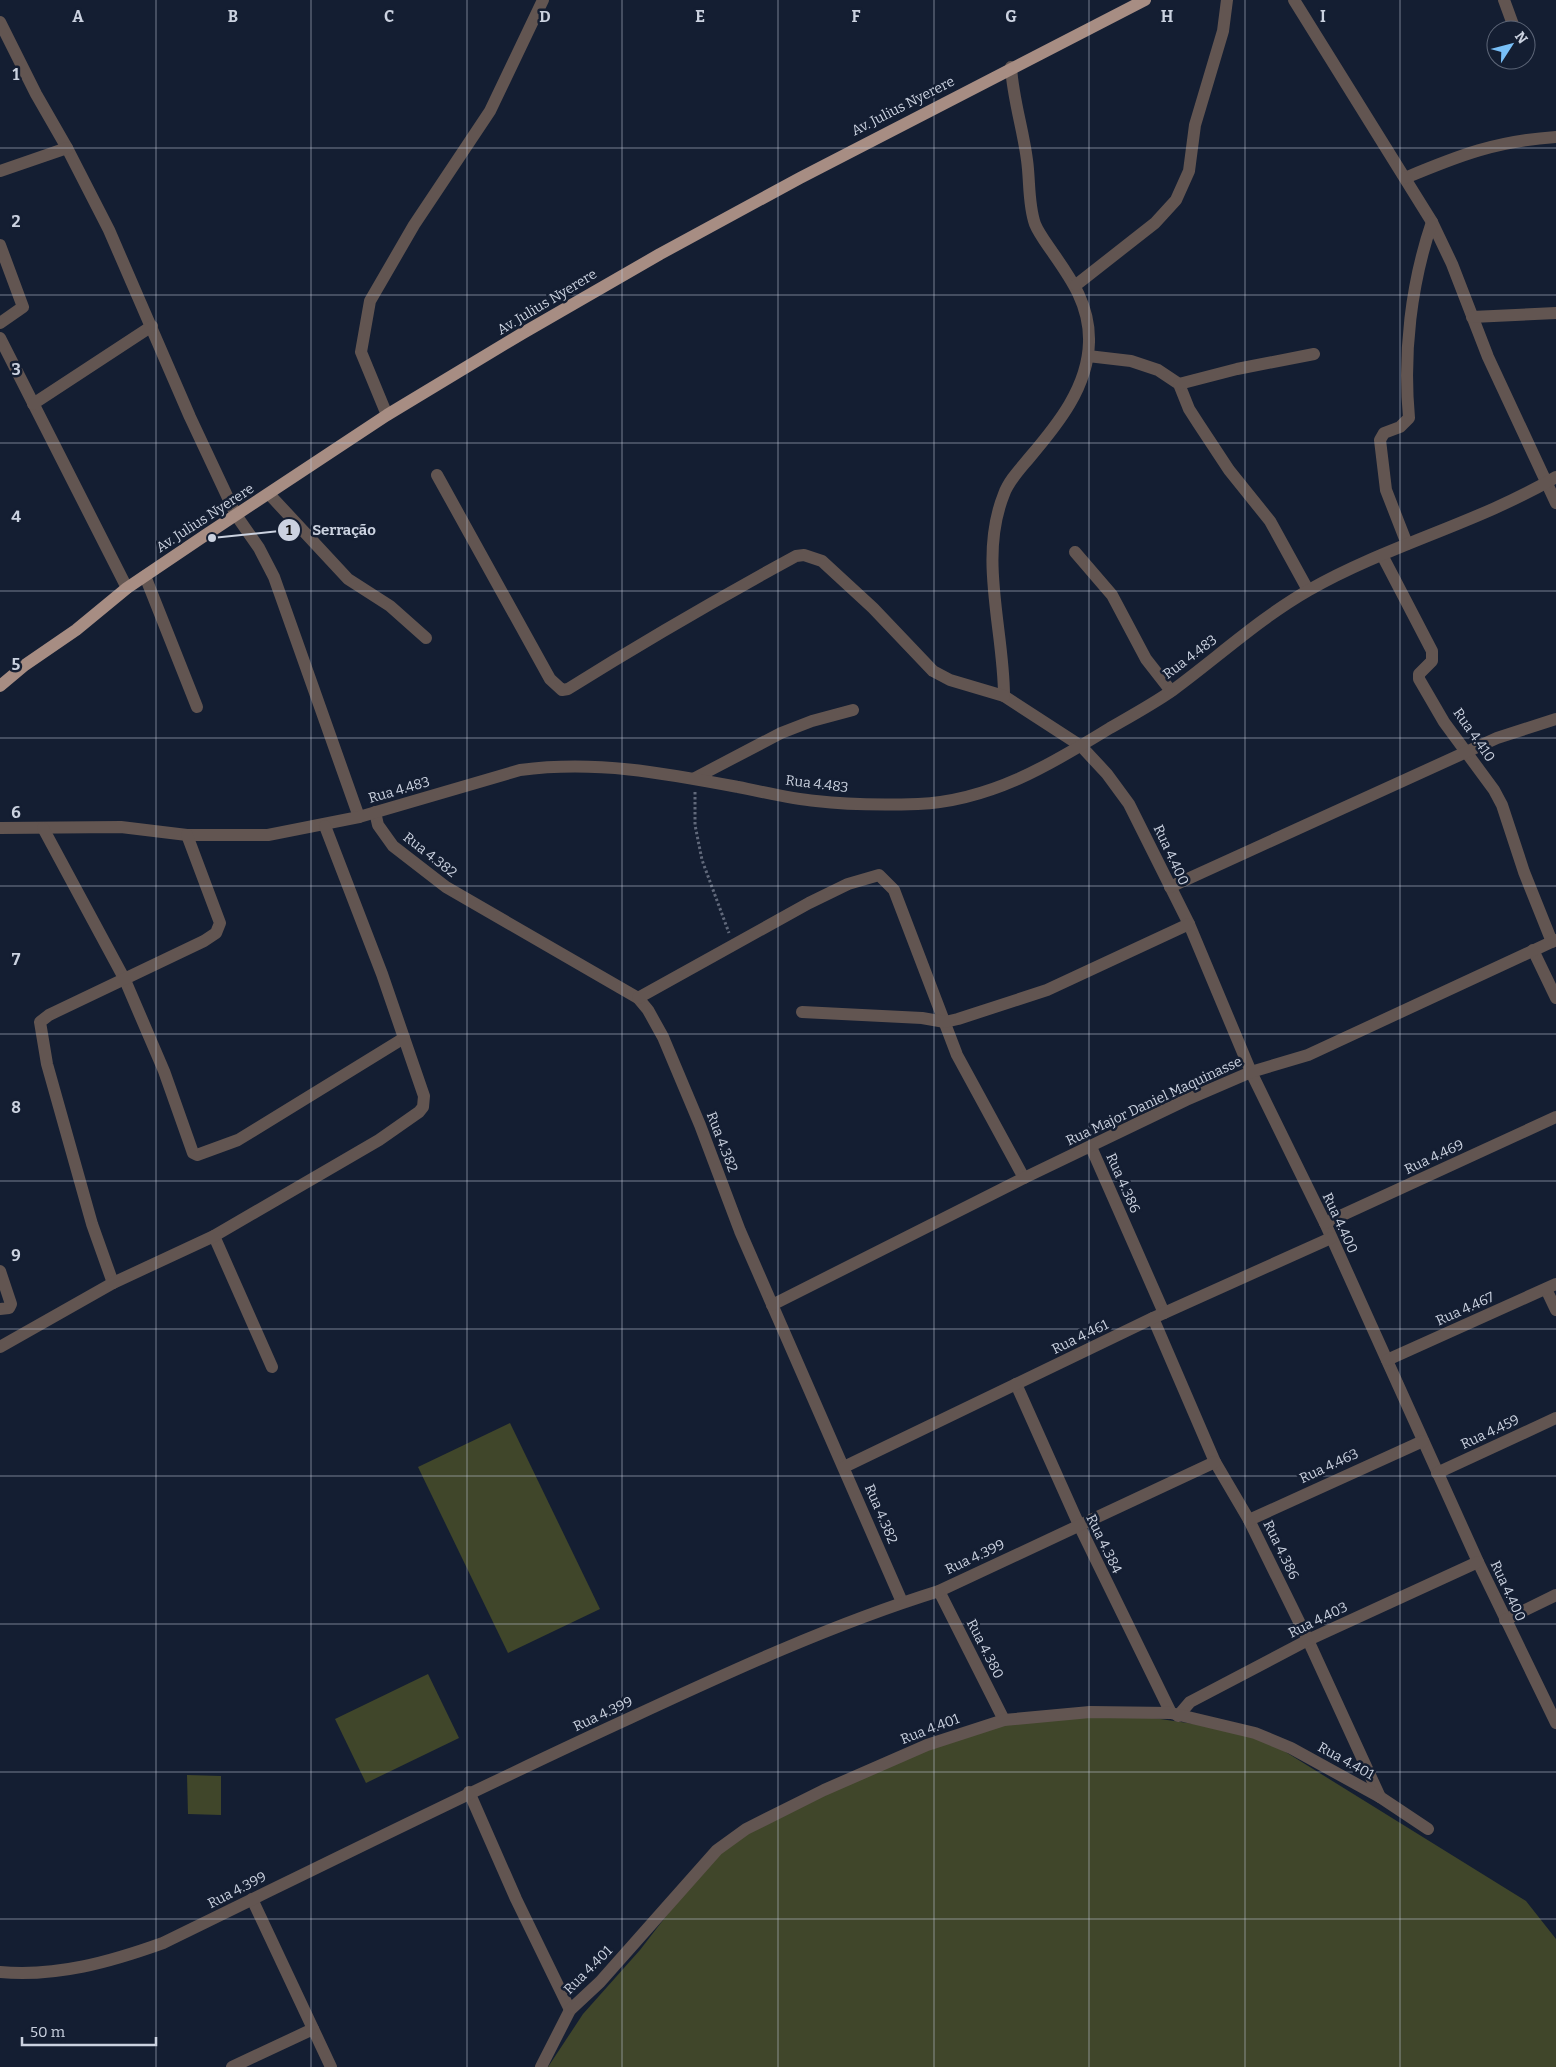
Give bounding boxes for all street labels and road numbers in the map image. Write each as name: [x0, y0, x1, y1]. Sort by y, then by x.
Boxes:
street label: Av. Julius Nyerere: [849, 73, 957, 139]
street label: Av. Julius Nyerere: [494, 266, 600, 338]
street label: Av. Julius Nyerere: [153, 480, 257, 556]
street label: Rua 4.483: [1160, 631, 1220, 683]
street label: Rua 4.410: [1449, 705, 1499, 765]
street label: Rua 4.483: [785, 772, 849, 796]
street label: Rua 4.483: [366, 773, 432, 807]
street label: Rua 4.400: [1150, 822, 1192, 888]
street label: Rua 4.382: [400, 829, 460, 881]
street label: Rua Major Daniel Maquinasse: [1063, 1053, 1245, 1149]
street label: Rua 4.382: [703, 1109, 741, 1175]
street label: Rua 4.469: [1402, 1136, 1466, 1178]
street label: Rua 4.386: [1102, 1150, 1144, 1216]
street label: Rua 4.400: [1319, 1190, 1361, 1256]
street label: Rua 4.467: [1433, 1289, 1497, 1329]
street label: Rua 4.461: [1049, 1316, 1111, 1358]
street label: Rua 4.459: [1458, 1411, 1522, 1453]
street label: Rua 4.463: [1297, 1445, 1361, 1487]
street label: Rua 4.382: [861, 1482, 901, 1546]
street label: Rua 4.384: [1082, 1512, 1126, 1576]
street label: Rua 4.386: [1259, 1518, 1303, 1582]
street label: Rua 4.399: [943, 1536, 1007, 1578]
street label: Rua 4.400: [1487, 1558, 1529, 1624]
street label: Rua 4.403: [1286, 1598, 1350, 1642]
street label: Rua 4.380: [963, 1616, 1007, 1682]
street label: Rua 4.399: [571, 1693, 635, 1735]
street label: Rua 4.401: [898, 1710, 962, 1748]
street label: Rua 4.401: [1315, 1739, 1377, 1784]
street label: Rua 4.399: [205, 1868, 269, 1912]
street label: Rua 4.401: [560, 1942, 616, 1998]

